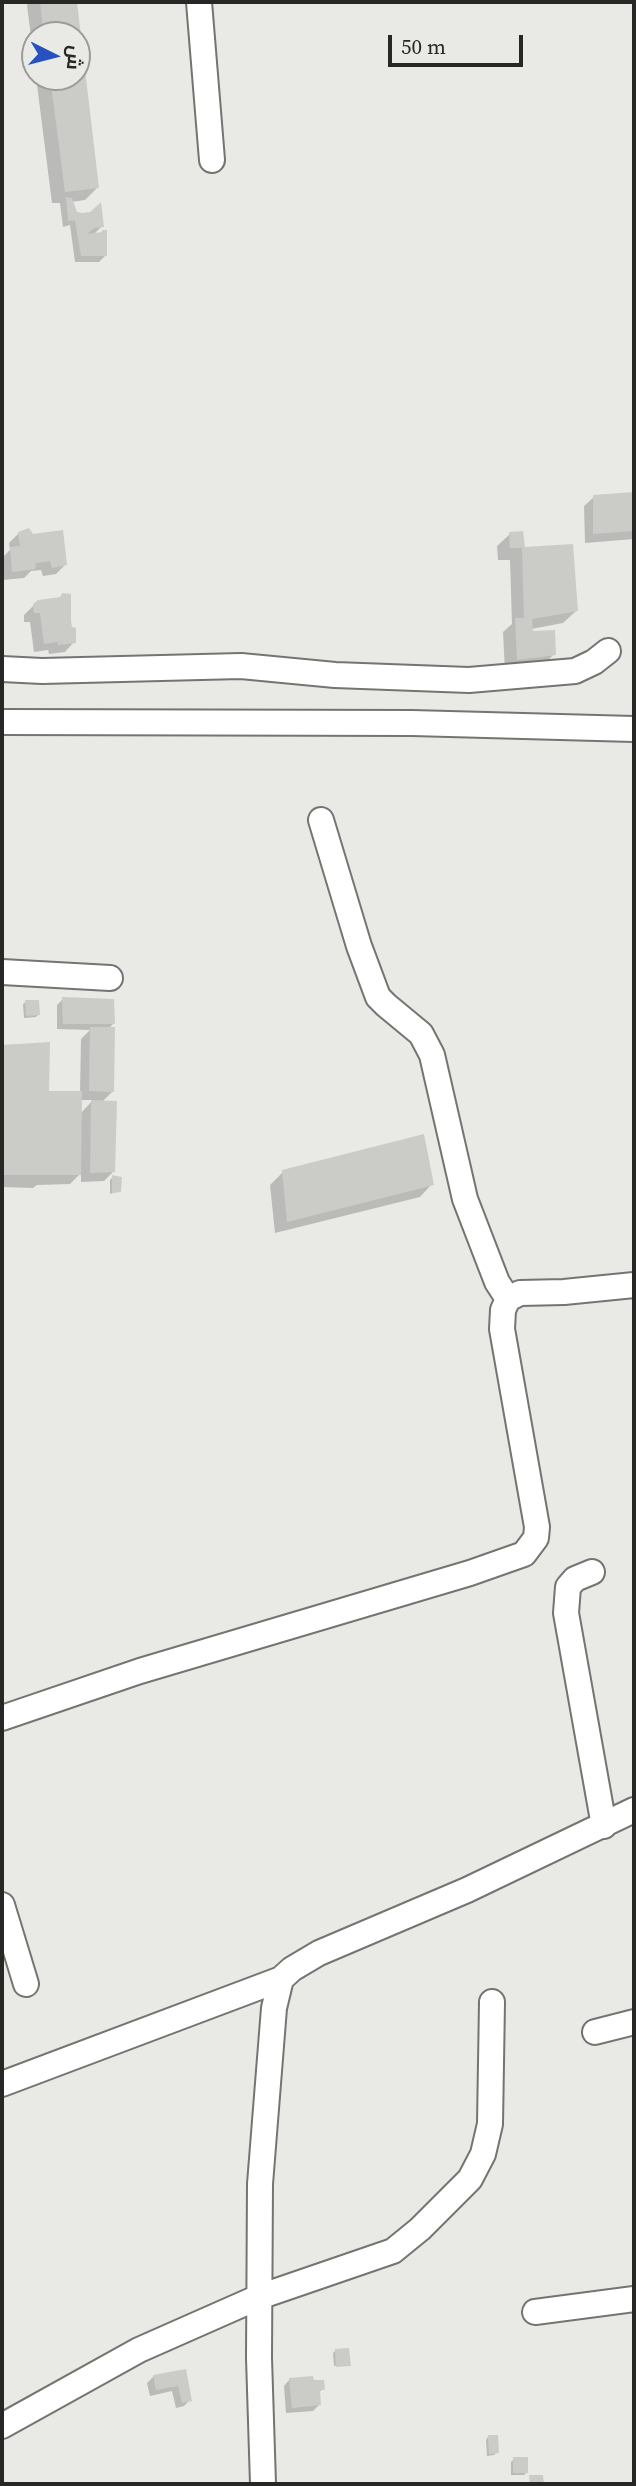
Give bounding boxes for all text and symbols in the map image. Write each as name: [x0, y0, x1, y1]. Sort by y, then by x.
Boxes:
north arrow: [21, 21, 91, 91]
scale bar: [391, 21, 526, 65]
text: 50 m: [401, 32, 446, 61]
text: ش: [61, 44, 89, 71]

